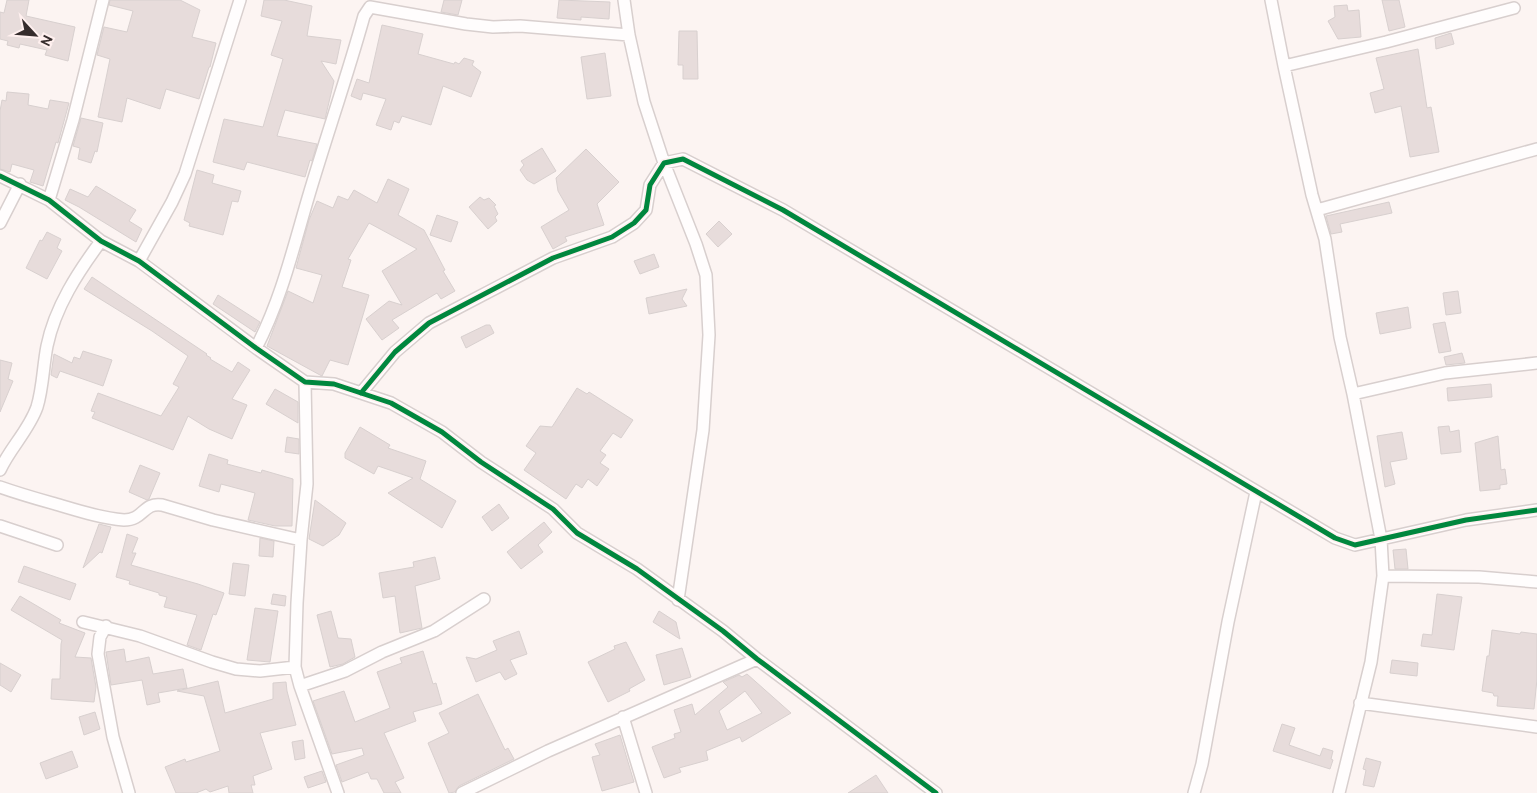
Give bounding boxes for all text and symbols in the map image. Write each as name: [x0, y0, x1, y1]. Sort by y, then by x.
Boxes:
north arrow: [10, 10, 60, 60]
text: N: [37, 32, 56, 49]

